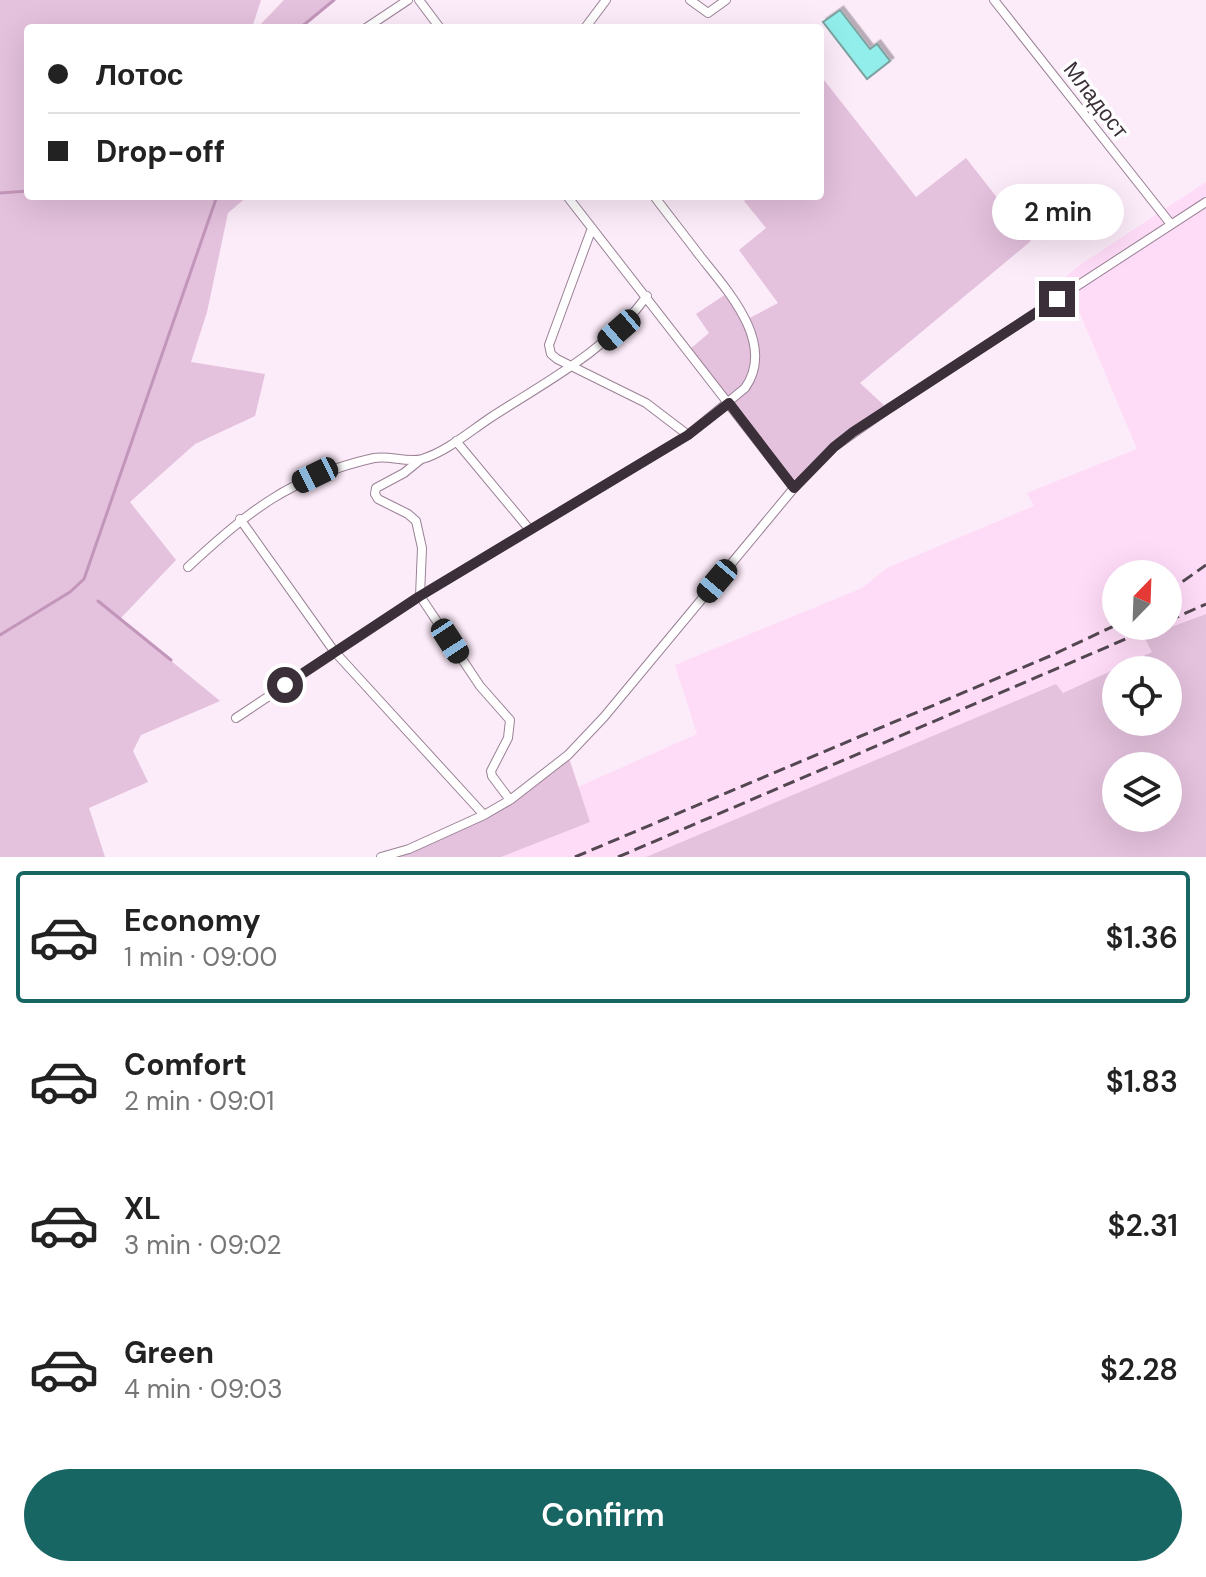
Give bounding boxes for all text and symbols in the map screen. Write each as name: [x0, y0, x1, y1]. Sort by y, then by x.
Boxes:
text: Лотос: [96, 55, 184, 94]
street label: Младост: [1057, 56, 1135, 144]
text: Drop-off: [96, 132, 225, 171]
callout: 2 min: [991, 183, 1123, 239]
text: 2 min: [1024, 195, 1092, 229]
route end: [1039, 281, 1075, 317]
car: [593, 305, 645, 355]
car: [288, 454, 342, 496]
car: [692, 555, 742, 607]
north arrow: [1102, 560, 1182, 640]
map controls: [1102, 560, 1182, 832]
car: [427, 614, 473, 668]
button: locate: [1102, 656, 1182, 736]
route start: [267, 667, 303, 703]
button: layers: [1102, 752, 1182, 832]
icon: car: [28, 901, 100, 973]
text: Economy: [124, 901, 261, 940]
text: $1.36: [1106, 918, 1178, 957]
text: 1 min · 09:00: [124, 940, 277, 974]
icon: car: [28, 1045, 100, 1117]
text: Comfort: [124, 1045, 247, 1084]
text: $1.83: [1106, 1062, 1178, 1101]
text: 2 min · 09:01: [124, 1084, 274, 1118]
icon: car: [28, 1189, 100, 1261]
text: XL: [124, 1189, 161, 1228]
text: $2.31: [1108, 1206, 1178, 1245]
text: 3 min · 09:02: [124, 1228, 281, 1262]
icon: car: [28, 1333, 100, 1405]
text: Green: [124, 1333, 214, 1372]
text: $2.28: [1100, 1350, 1178, 1389]
text: 4 min · 09:03: [124, 1372, 283, 1406]
button: Confirm: [24, 1469, 1182, 1561]

